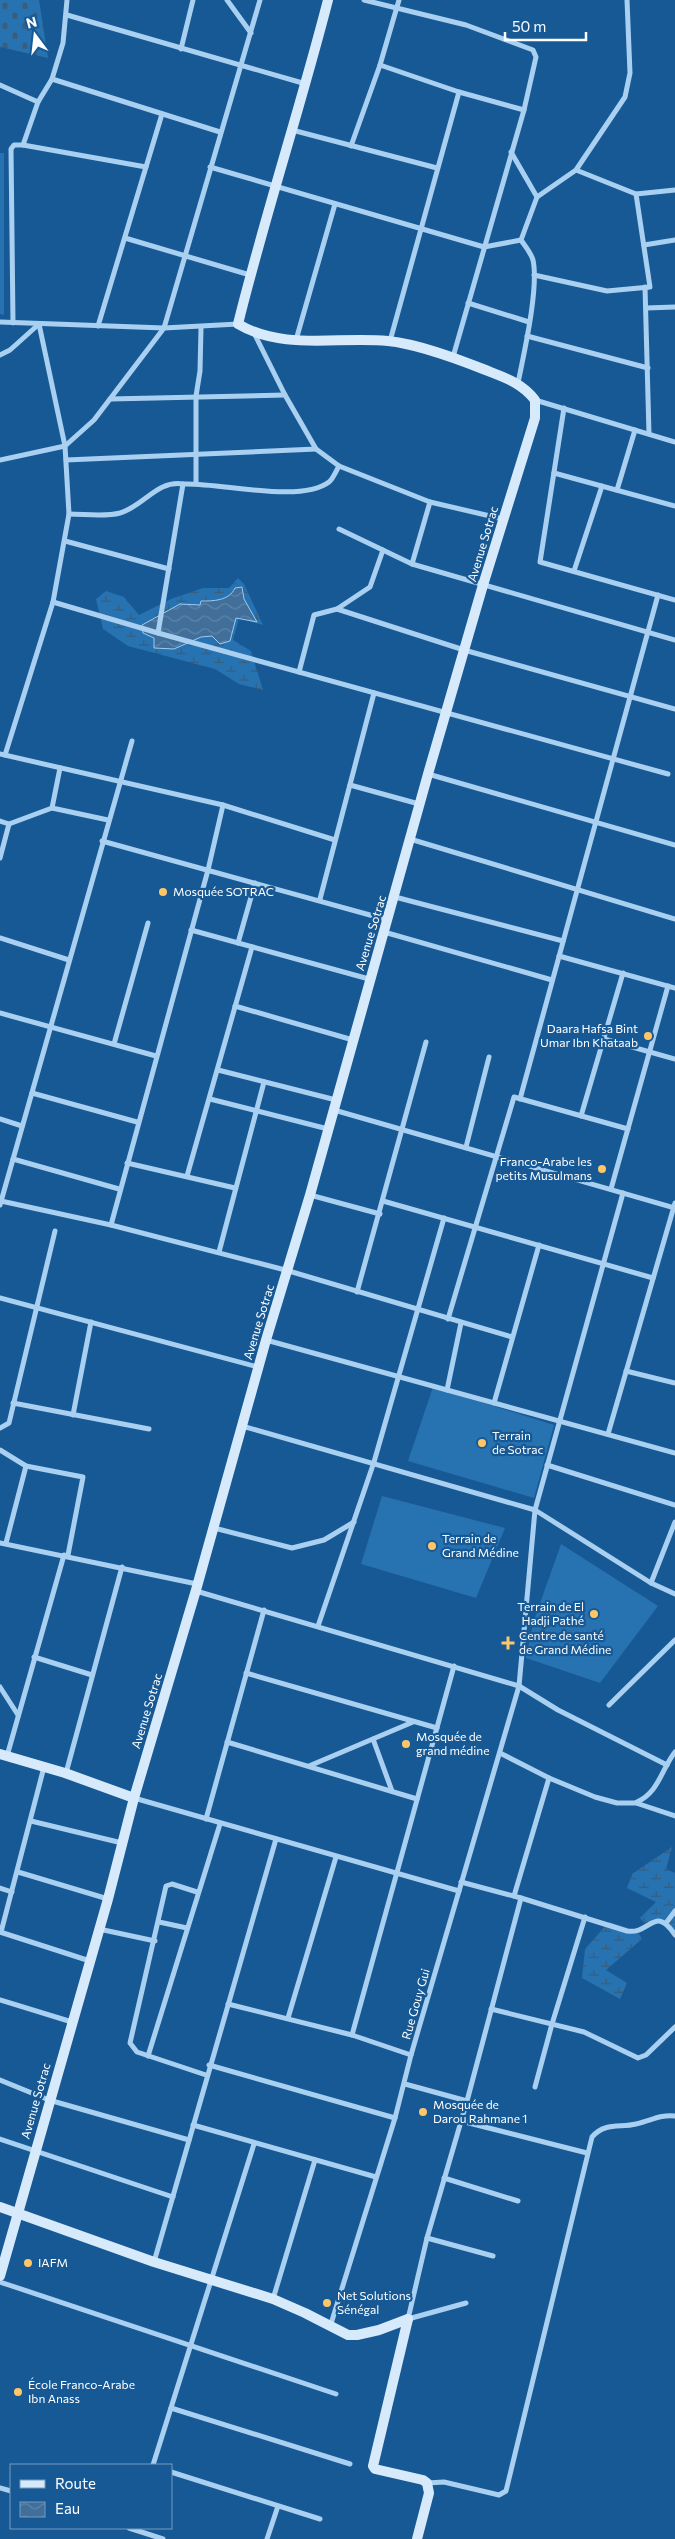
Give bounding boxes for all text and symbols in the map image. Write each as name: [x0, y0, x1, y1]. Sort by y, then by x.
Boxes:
north arrow: [10, 10, 60, 60]
scale bar: [505, 10, 586, 42]
text: N: [24, 12, 39, 32]
text: 50 m: [512, 17, 546, 35]
street label: Avenue Sotrac: [464, 504, 500, 583]
place label: Mosquée SOTRAC: [173, 884, 274, 898]
marker: Mosquée SOTRAC: [157, 886, 169, 898]
street label: Avenue Sotrac: [352, 893, 388, 972]
place label: Daara Hafsa Bint Umar Ibn Khataab: [540, 1021, 638, 1049]
marker: Daara Hafsa Bint Umar Ibn Khataab: [642, 1030, 654, 1042]
place label: Franco-Arabe les petits Musulmans: [496, 1154, 592, 1182]
marker: Franco-Arabe les petits Musulmans: [596, 1163, 608, 1175]
street label: Avenue Sotrac: [240, 1282, 276, 1361]
place label: Terrain de Sotrac: [492, 1428, 544, 1456]
marker: Terrain de Sotrac: [476, 1437, 488, 1449]
place label: Terrain de Grand Médine: [442, 1531, 519, 1559]
marker: Terrain de Grand Médine: [426, 1540, 438, 1552]
place label: Terrain de El Hadji Pathé: [517, 1599, 584, 1627]
marker: Terrain de El Hadji Pathé: [588, 1608, 600, 1620]
place label: Centre de santé de Grand Médine: [519, 1628, 611, 1656]
marker: Centre de santé de Grand Médine: [501, 1636, 515, 1650]
street label: Avenue Sotrac: [128, 1671, 164, 1750]
place label: Mosquée de grand médine: [416, 1729, 490, 1757]
marker: Mosquée de grand médine: [400, 1738, 412, 1750]
street label: Rue Gouy Gui: [398, 1967, 432, 2041]
street label: Avenue Sotrac: [18, 2061, 53, 2140]
place label: Mosquée de Darou Rahmane 1: [433, 2097, 527, 2125]
marker: Mosquée de Darou Rahmane 1: [417, 2106, 429, 2118]
place label: IAFM: [38, 2255, 68, 2269]
marker: IAFM: [22, 2257, 34, 2269]
place label: Net Solutions Sénégal: [337, 2288, 411, 2316]
marker: Net Solutions Sénégal: [321, 2297, 333, 2309]
place label: École Franco-Arabe Ibn Anass: [28, 2377, 135, 2405]
marker: École Franco-Arabe Ibn Anass: [12, 2386, 24, 2398]
legend: [10, 2464, 172, 2529]
text: Route: [55, 2474, 96, 2492]
text: Eau: [55, 2499, 80, 2517]

